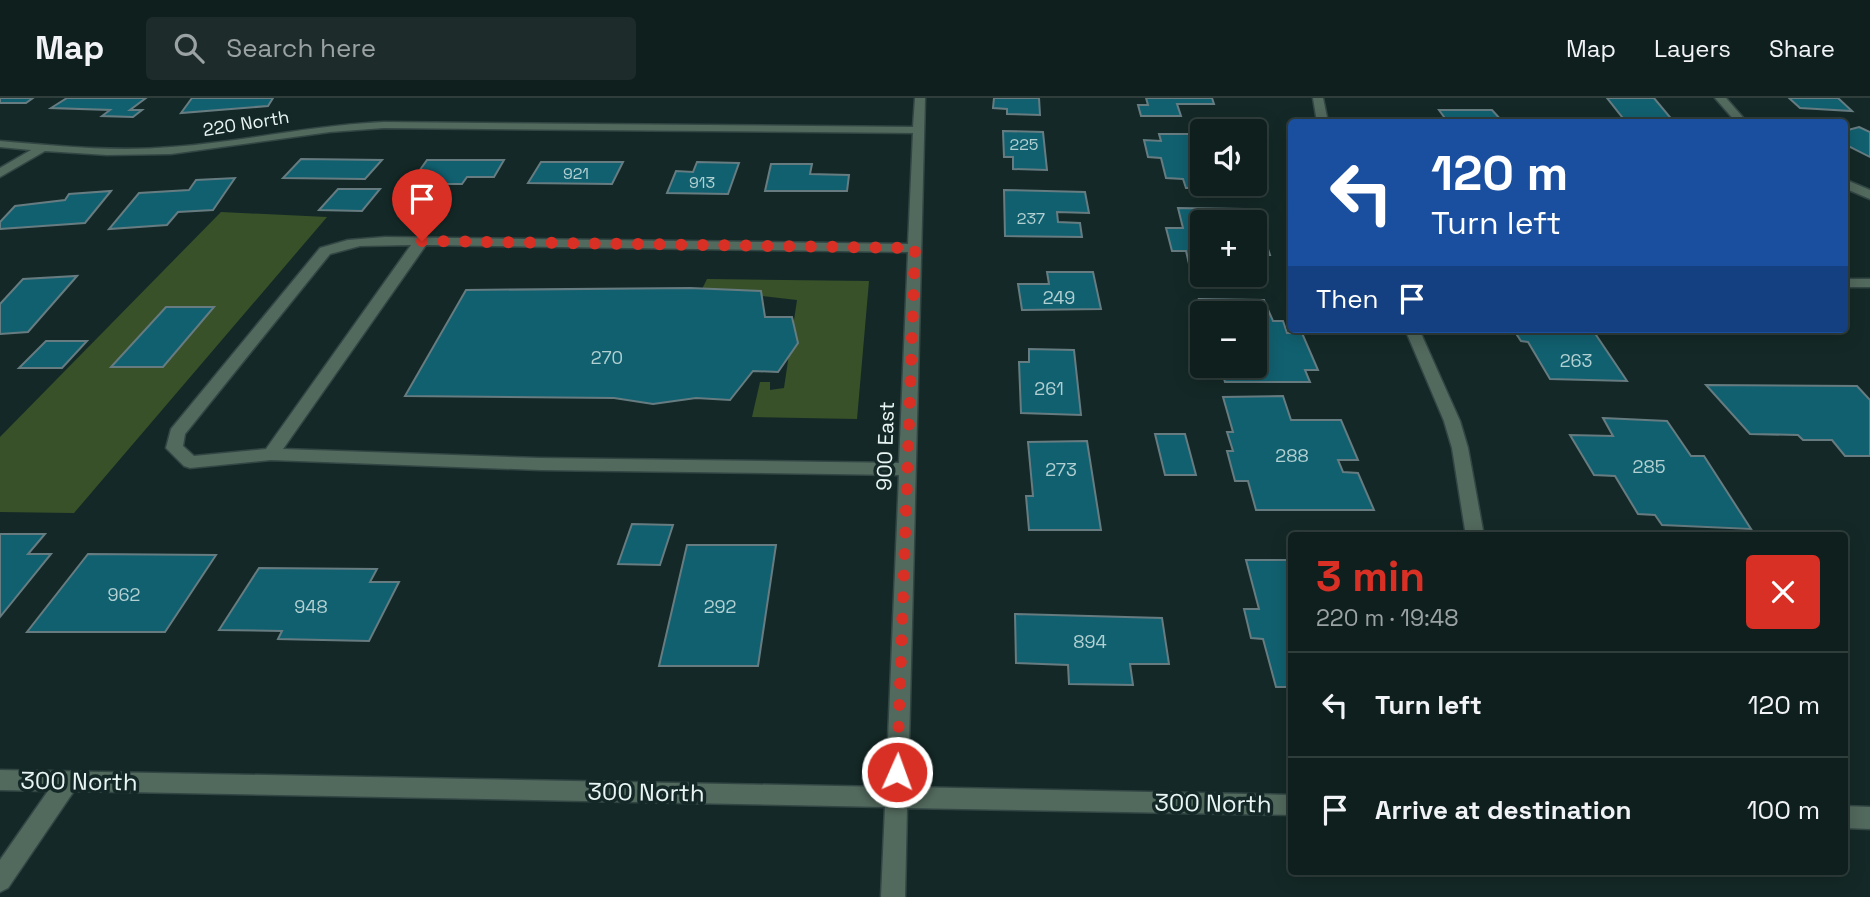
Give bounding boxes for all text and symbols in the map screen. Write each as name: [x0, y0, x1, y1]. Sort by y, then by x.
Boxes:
search box: [146, 17, 636, 80]
text: Map: [35, 27, 104, 69]
icon: search: [170, 29, 208, 67]
text: Search here: [226, 31, 376, 65]
text: Map: [1566, 33, 1616, 64]
text: Layers: [1654, 33, 1731, 64]
text: Share: [1769, 33, 1835, 64]
street label: 220 North: [201, 105, 291, 141]
map controls: [1190, 119, 1267, 378]
button: sound: [1190, 119, 1267, 196]
house number: 225: [1010, 134, 1038, 155]
text: 120 m: [1431, 142, 1568, 204]
icon: left: [1316, 147, 1407, 238]
house number: 921: [563, 163, 589, 184]
pin: [392, 169, 452, 241]
house number: 913: [689, 172, 715, 193]
icon: arrive: [403, 180, 441, 218]
text: Turn left: [1431, 203, 1561, 243]
house number: 237: [1017, 208, 1045, 229]
button: +: [1190, 210, 1267, 287]
icon: arrive: [1393, 280, 1431, 318]
text: Then: [1316, 282, 1379, 316]
house number: 249: [1043, 286, 1075, 309]
button: −: [1190, 301, 1267, 378]
house number: 270: [591, 346, 623, 369]
house number: 263: [1560, 349, 1592, 372]
house number: 261: [1034, 377, 1064, 400]
street label: 900 East: [870, 401, 900, 491]
house number: 288: [1275, 444, 1309, 467]
house number: 285: [1633, 455, 1665, 478]
house number: 273: [1045, 458, 1077, 481]
text: 3 min: [1316, 550, 1425, 603]
button: close: [1746, 555, 1820, 629]
house number: 962: [108, 583, 140, 606]
house number: 948: [294, 595, 328, 618]
house number: 292: [704, 595, 736, 618]
text: 220 m · 19:48: [1316, 603, 1459, 633]
house number: 894: [1073, 630, 1107, 653]
icon: left: [1316, 686, 1354, 724]
text: Turn left: [1375, 688, 1482, 722]
text: 120 m: [1748, 688, 1820, 722]
position arrow: [860, 735, 934, 809]
street label: 300 North: [20, 764, 138, 798]
street label: 300 North: [587, 775, 705, 809]
street label: 300 North: [1154, 786, 1272, 820]
icon: arrive: [1316, 791, 1354, 829]
text: Arrive at destination: [1375, 793, 1632, 827]
text: 100 m: [1747, 793, 1820, 827]

